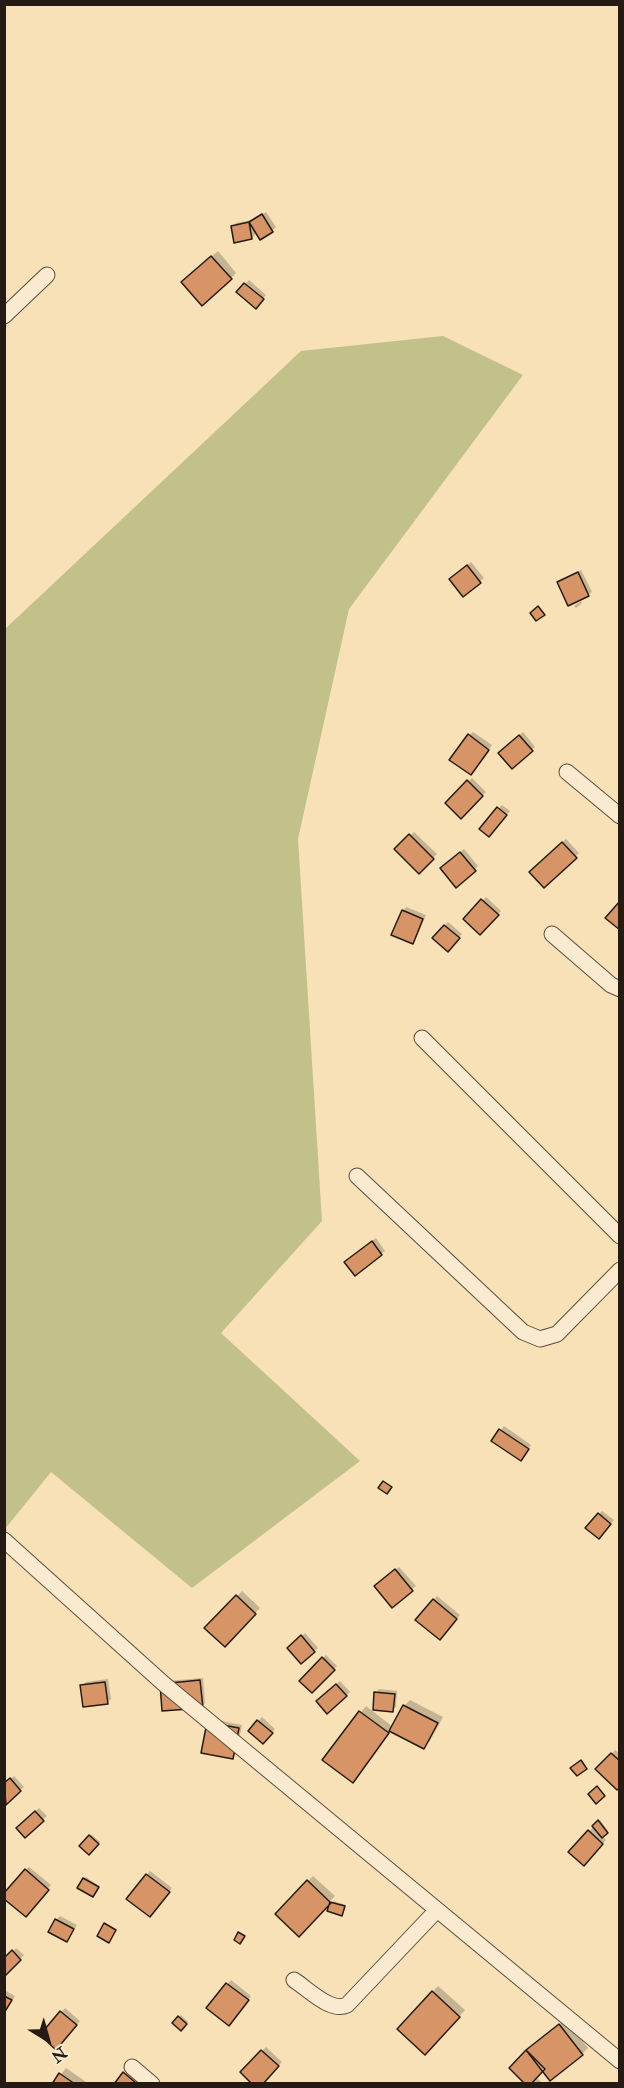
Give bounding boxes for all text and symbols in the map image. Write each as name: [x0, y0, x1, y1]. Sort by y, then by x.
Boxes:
north arrow: [18, 2010, 78, 2070]
text: N: [47, 2042, 71, 2067]

